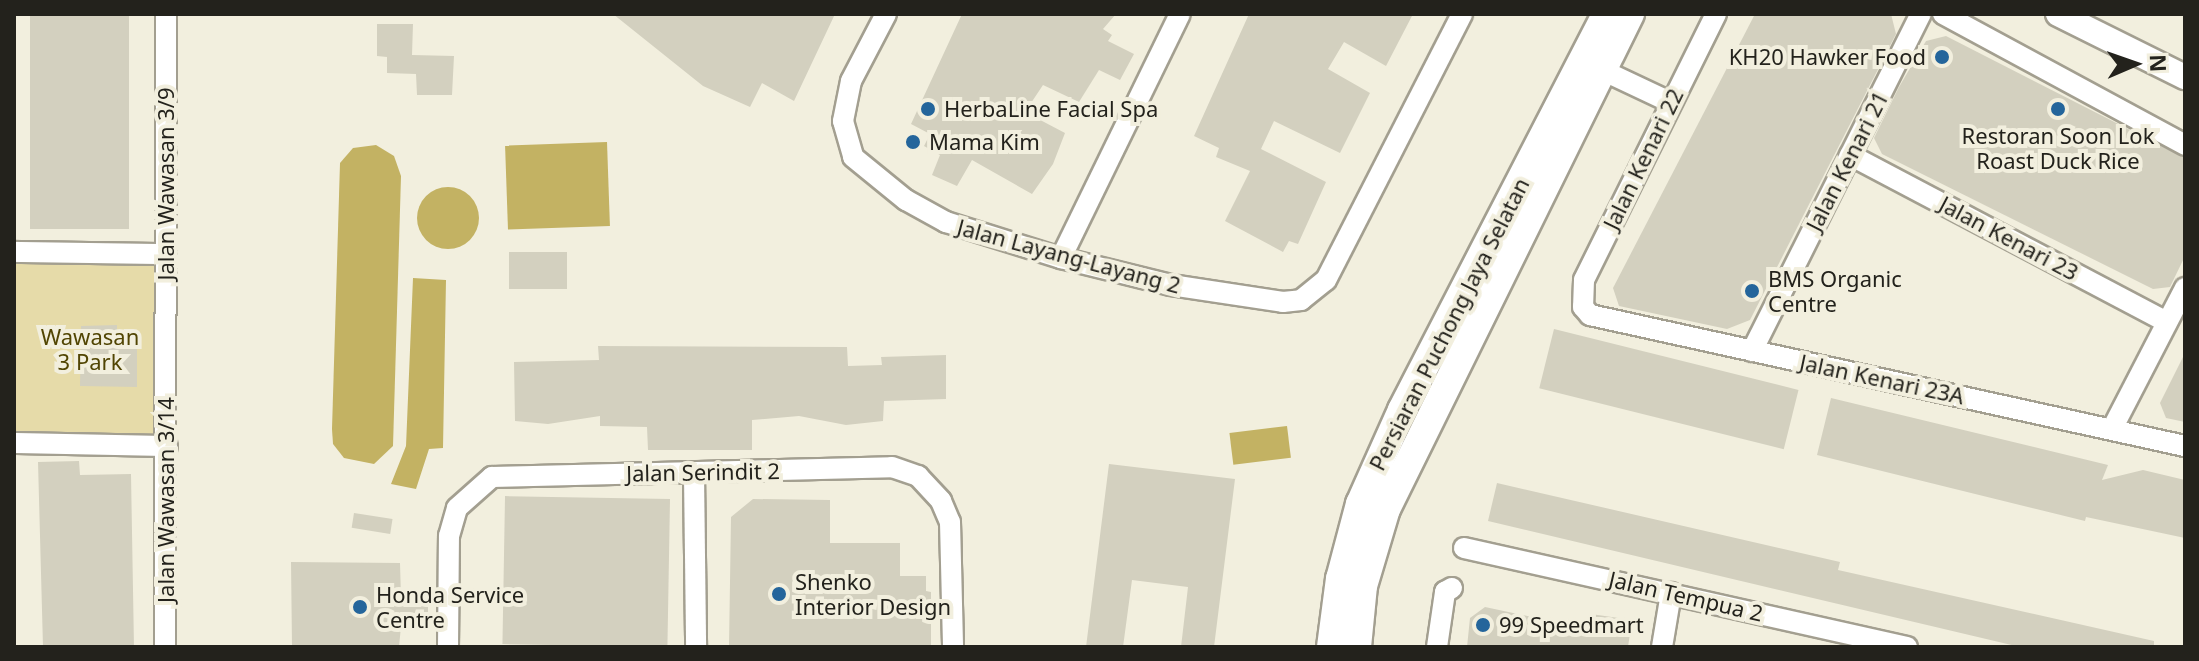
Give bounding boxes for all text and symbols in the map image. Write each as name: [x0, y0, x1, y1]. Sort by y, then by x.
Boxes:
north arrow: [2095, 24, 2175, 104]
place label: KH20 Hawker Food: [1729, 44, 1926, 70]
marker: KH20 Hawker Food: [1933, 48, 1951, 66]
text: N: [2144, 54, 2174, 73]
street label: Jalan Kenari 22: [1598, 84, 1688, 234]
street label: Jalan Wawasan 3/9: [153, 87, 179, 281]
street label: Jalan Kenari 21: [1800, 87, 1894, 235]
place label: HerbaLine Facial Spa: [944, 96, 1158, 122]
marker: HerbaLine Facial Spa: [919, 100, 937, 118]
marker: Restoran Soon Lok Roast Duck Rice: [2049, 100, 2067, 118]
place label: Restoran Soon Lok Roast Duck Rice: [1962, 122, 2154, 174]
place label: Mama Kim: [929, 129, 1040, 155]
marker: Mama Kim: [904, 133, 922, 151]
street label: Persiaran Puchong Jaya Selatan: [1363, 173, 1535, 475]
street label: Jalan Kenari 23: [1935, 190, 2083, 286]
street label: Jalan Layang-Layang 2: [954, 213, 1184, 299]
place label: BMS Organic Centre: [1768, 265, 1902, 316]
marker: BMS Organic Centre: [1743, 282, 1761, 300]
park label: Wawasan 3 Park: [41, 323, 139, 374]
street label: Jalan Kenari 23A: [1797, 349, 1967, 409]
street label: Jalan Wawasan 3/14: [153, 397, 179, 603]
street label: Jalan Serindit 2: [626, 457, 780, 487]
street label: Jalan Tempua 2: [1606, 565, 1766, 627]
place label: Shenko Interior Design: [795, 568, 951, 620]
place label: Honda Service Centre: [376, 581, 524, 632]
marker: Shenko Interior Design: [770, 585, 788, 603]
marker: Honda Service Centre: [351, 598, 369, 616]
place label: 99 Speedmart: [1499, 612, 1644, 638]
marker: 99 Speedmart: [1474, 616, 1492, 634]

